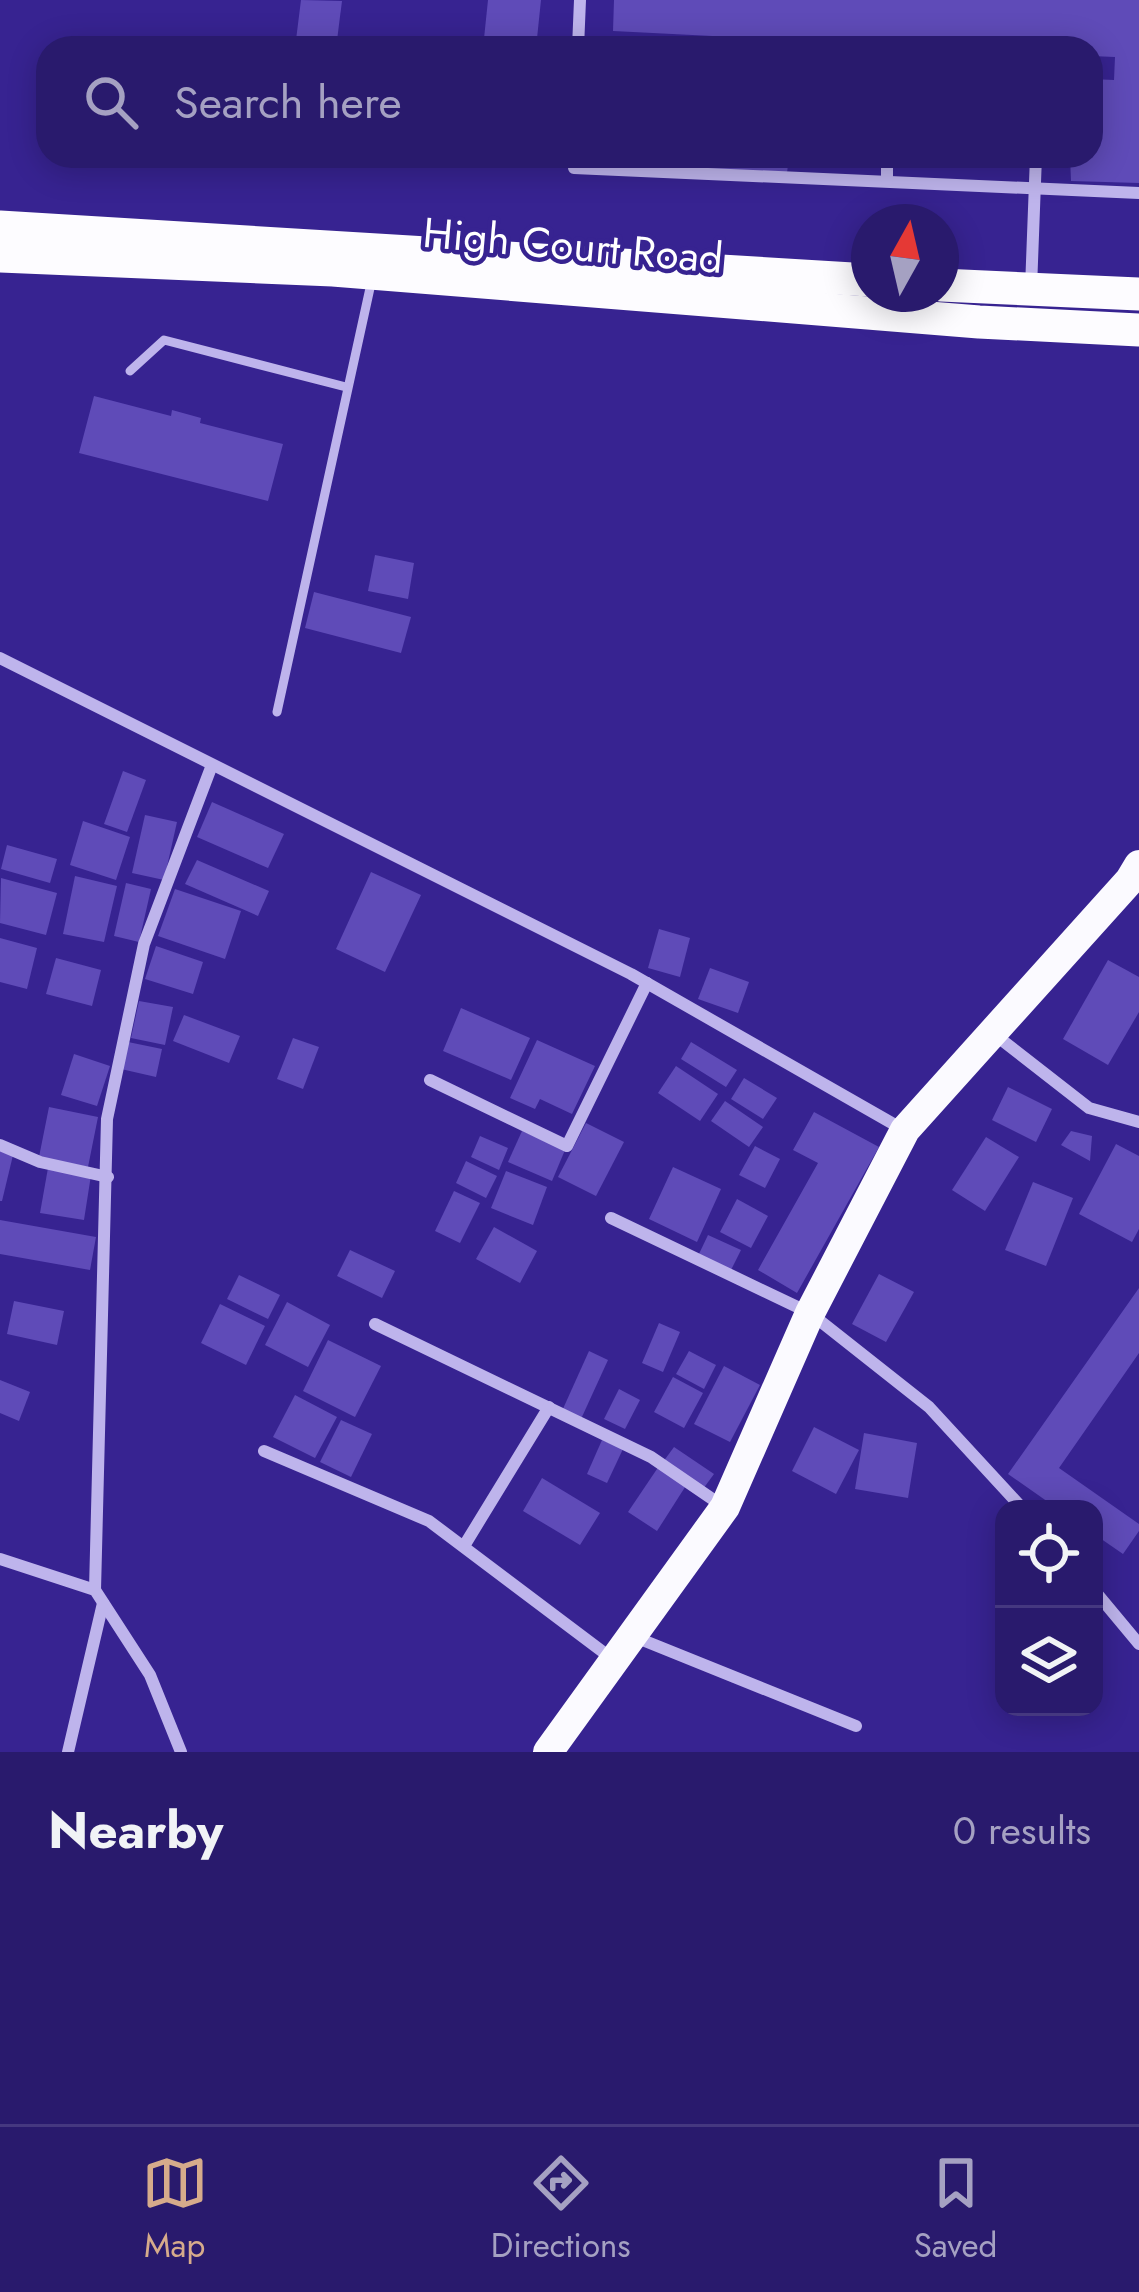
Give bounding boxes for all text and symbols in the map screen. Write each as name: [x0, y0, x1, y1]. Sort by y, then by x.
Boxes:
search box: [36, 36, 1103, 168]
icon: search: [78, 69, 144, 135]
text: Search here: [174, 70, 402, 135]
street label: High Court Road: [420, 202, 726, 289]
north arrow: [851, 204, 959, 312]
map controls: [995, 1500, 1103, 1716]
button: locate: [995, 1500, 1103, 1608]
button: layers: [995, 1608, 1103, 1716]
text: Nearby: [48, 1793, 223, 1867]
text: 0 results: [953, 1802, 1091, 1859]
tab: Map: [142, 2150, 208, 2269]
tab: Directions: [491, 2150, 631, 2269]
tab: Saved: [914, 2150, 997, 2269]

